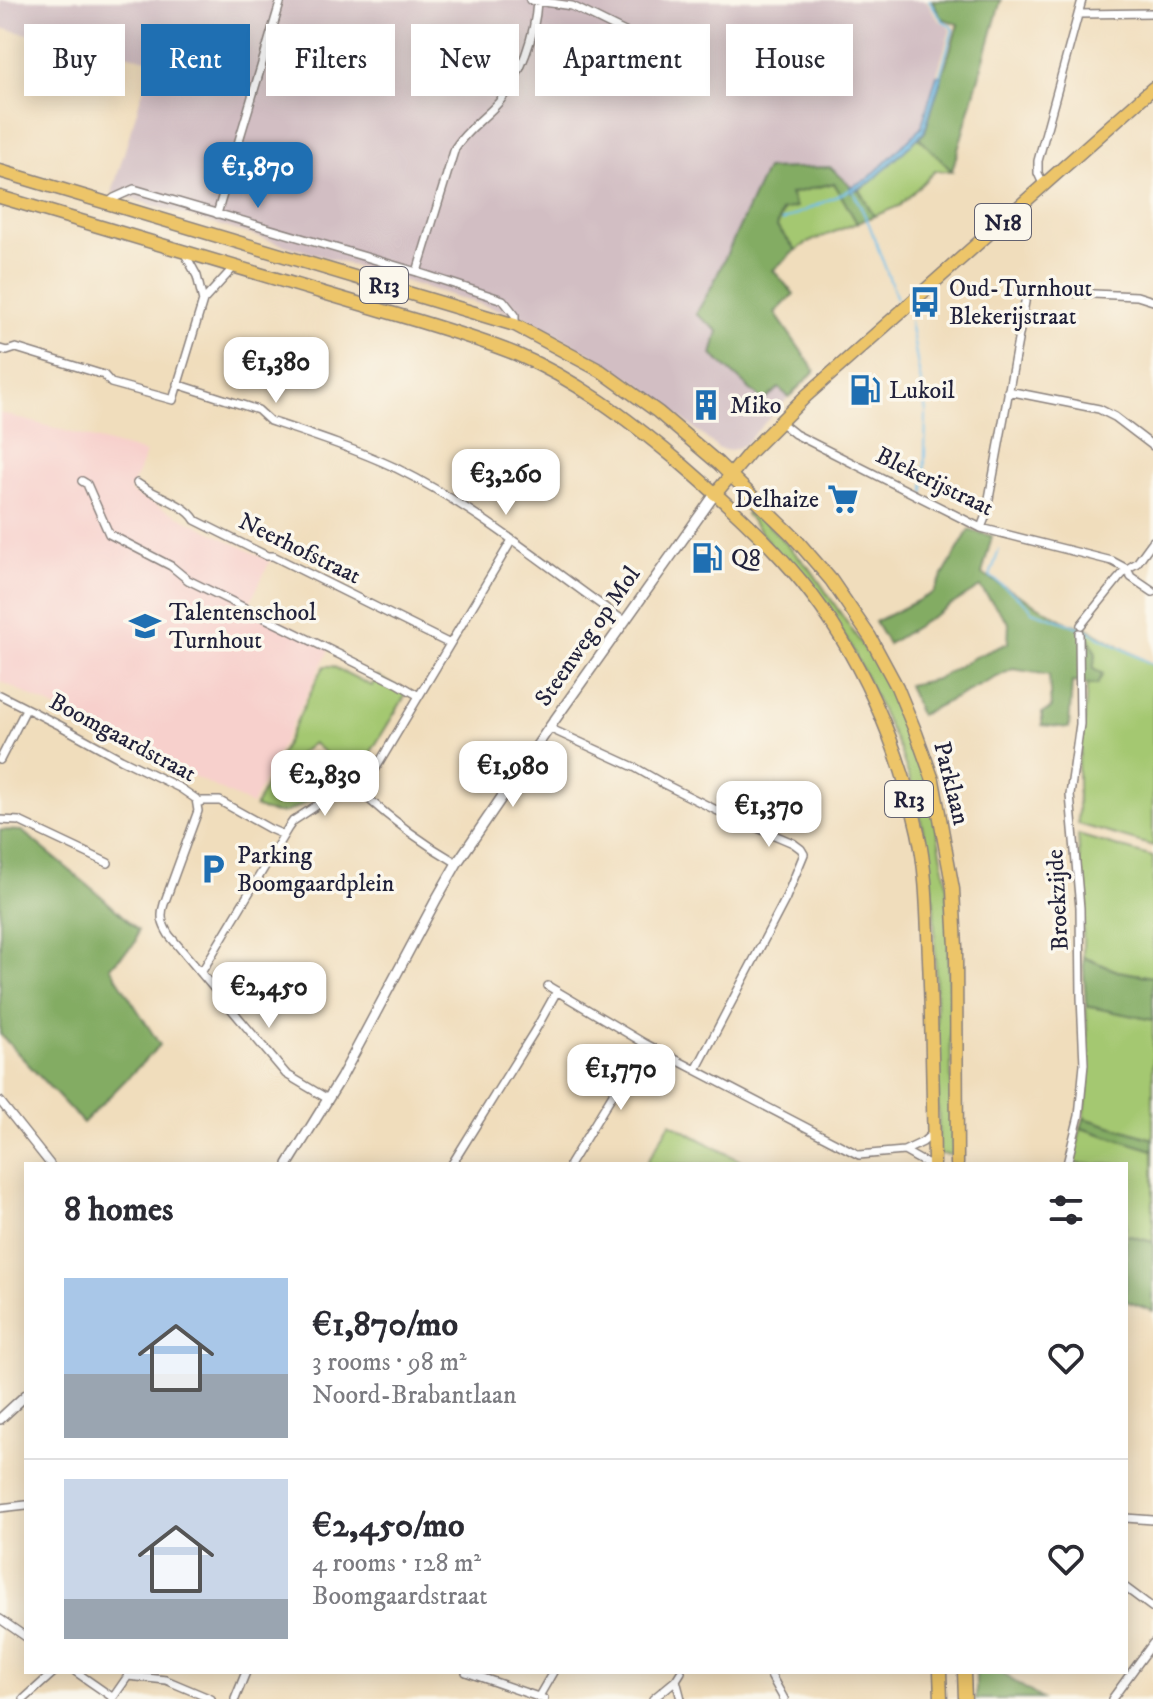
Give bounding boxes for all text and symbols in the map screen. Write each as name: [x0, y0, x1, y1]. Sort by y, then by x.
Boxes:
chip: Buy: [24, 24, 125, 96]
chip: Rent: [141, 24, 250, 96]
chip: Filters: [266, 24, 395, 96]
chip: New: [411, 24, 519, 96]
chip: Apartment: [535, 24, 710, 96]
chip: House: [726, 24, 853, 96]
pin: €1,870: [193, 142, 323, 210]
text: €1,870: [222, 151, 294, 184]
road number: N18: [975, 204, 1031, 240]
road number: R13: [360, 267, 408, 303]
place label: Oud-Turnhout Blekerijstraat: [949, 274, 1093, 332]
bus stop icon: Oud-Turnhout Blekerijstraat: [908, 285, 942, 319]
pin: €1,380: [211, 337, 341, 405]
text: €1,380: [242, 346, 310, 379]
fuel station icon: Lukoil: [848, 373, 882, 407]
place label: Lukoil: [889, 376, 955, 406]
building icon: Miko: [689, 388, 723, 422]
place label: Miko: [730, 391, 781, 421]
street label: Blekerijstraat: [871, 441, 999, 523]
pin: €3,260: [441, 449, 571, 517]
text: €3,260: [470, 458, 542, 491]
supermarket icon: Delhaize: [826, 482, 860, 516]
place label: Delhaize: [735, 485, 819, 515]
street label: Neerhofstraat: [233, 506, 366, 592]
fuel station icon: Q8: [690, 541, 724, 575]
place label: Q8: [731, 544, 761, 574]
street label: Steenweg op Mol: [529, 560, 648, 712]
place label: Talentenschool Turnhout: [169, 598, 317, 656]
school or university icon: Talentenschool Turnhout: [128, 609, 162, 643]
street label: Boomgaardstraat: [44, 687, 201, 789]
street label: Parklaan: [926, 738, 976, 829]
pin: €1,980: [448, 741, 578, 809]
pin: €2,830: [260, 750, 390, 818]
text: €1,980: [477, 750, 549, 783]
text: €2,830: [289, 759, 361, 792]
pin: €1,370: [704, 781, 834, 849]
road number: R13: [885, 781, 933, 817]
text: €1,370: [734, 790, 804, 823]
place label: Parking Boomgaardplein: [237, 841, 395, 899]
street label: Broekzijde: [1040, 848, 1076, 952]
parking icon: Parking Boomgaardplein: [196, 852, 230, 886]
pin: €2,450: [204, 962, 334, 1030]
text: €2,450: [230, 971, 308, 1004]
pin: €1,770: [556, 1044, 686, 1112]
text: €1,770: [585, 1053, 657, 1086]
icon: filters: [1044, 1188, 1088, 1232]
text: 8 homes: [64, 1189, 173, 1231]
text: €1,870/mo: [312, 1304, 458, 1346]
icon: home: [128, 1310, 224, 1406]
icon: heart: [1044, 1336, 1088, 1380]
text: 3 rooms · 98 m²: [312, 1346, 467, 1379]
text: Noord-Brabantlaan: [312, 1379, 517, 1412]
text: €2,450/mo: [312, 1505, 465, 1547]
icon: home: [128, 1511, 224, 1607]
icon: heart: [1044, 1537, 1088, 1581]
text: 4 rooms · 128 m²: [312, 1547, 481, 1580]
text: Boomgaardstraat: [312, 1580, 488, 1613]

